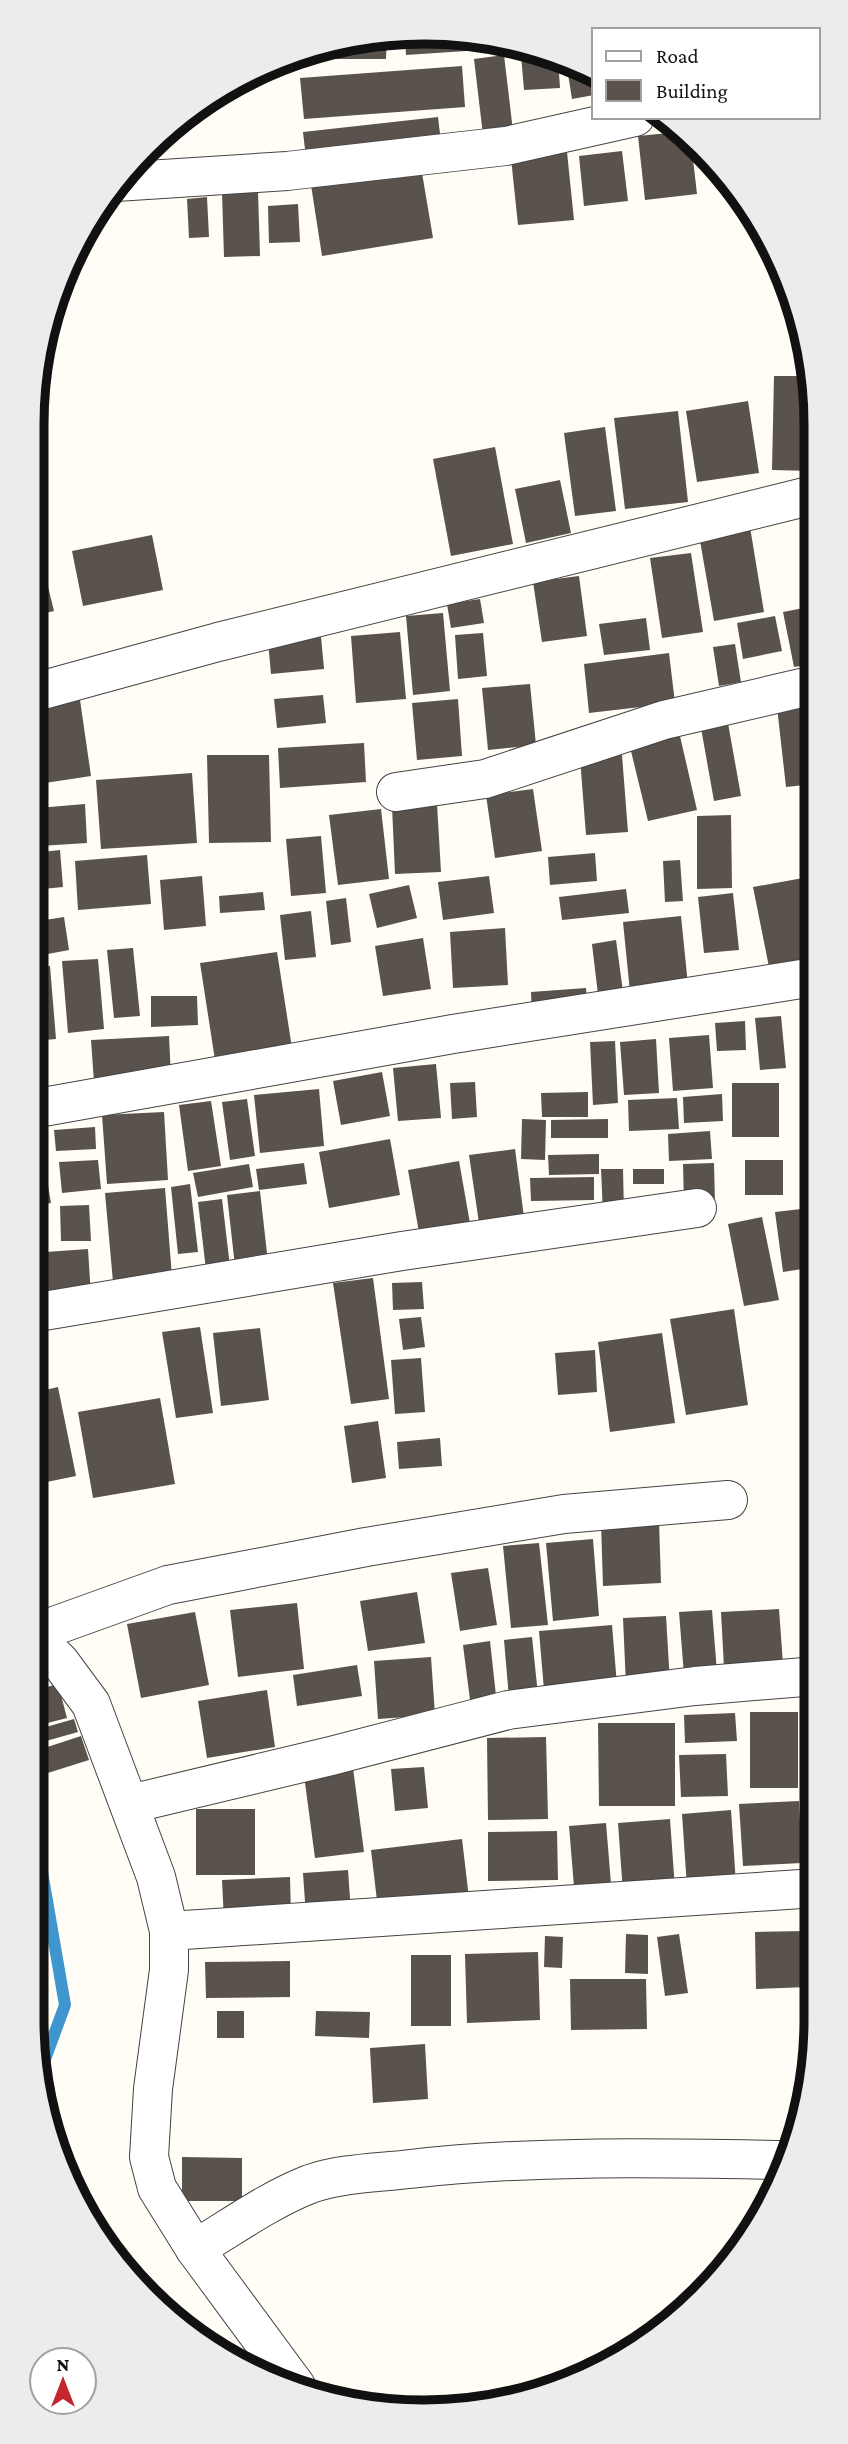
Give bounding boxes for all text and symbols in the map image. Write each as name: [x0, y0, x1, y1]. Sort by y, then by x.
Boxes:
legend: [592, 28, 820, 119]
text: Road: [656, 44, 699, 68]
text: Building: [656, 79, 728, 103]
north arrow: [28, 2346, 98, 2416]
text: N: [57, 2354, 70, 2375]

